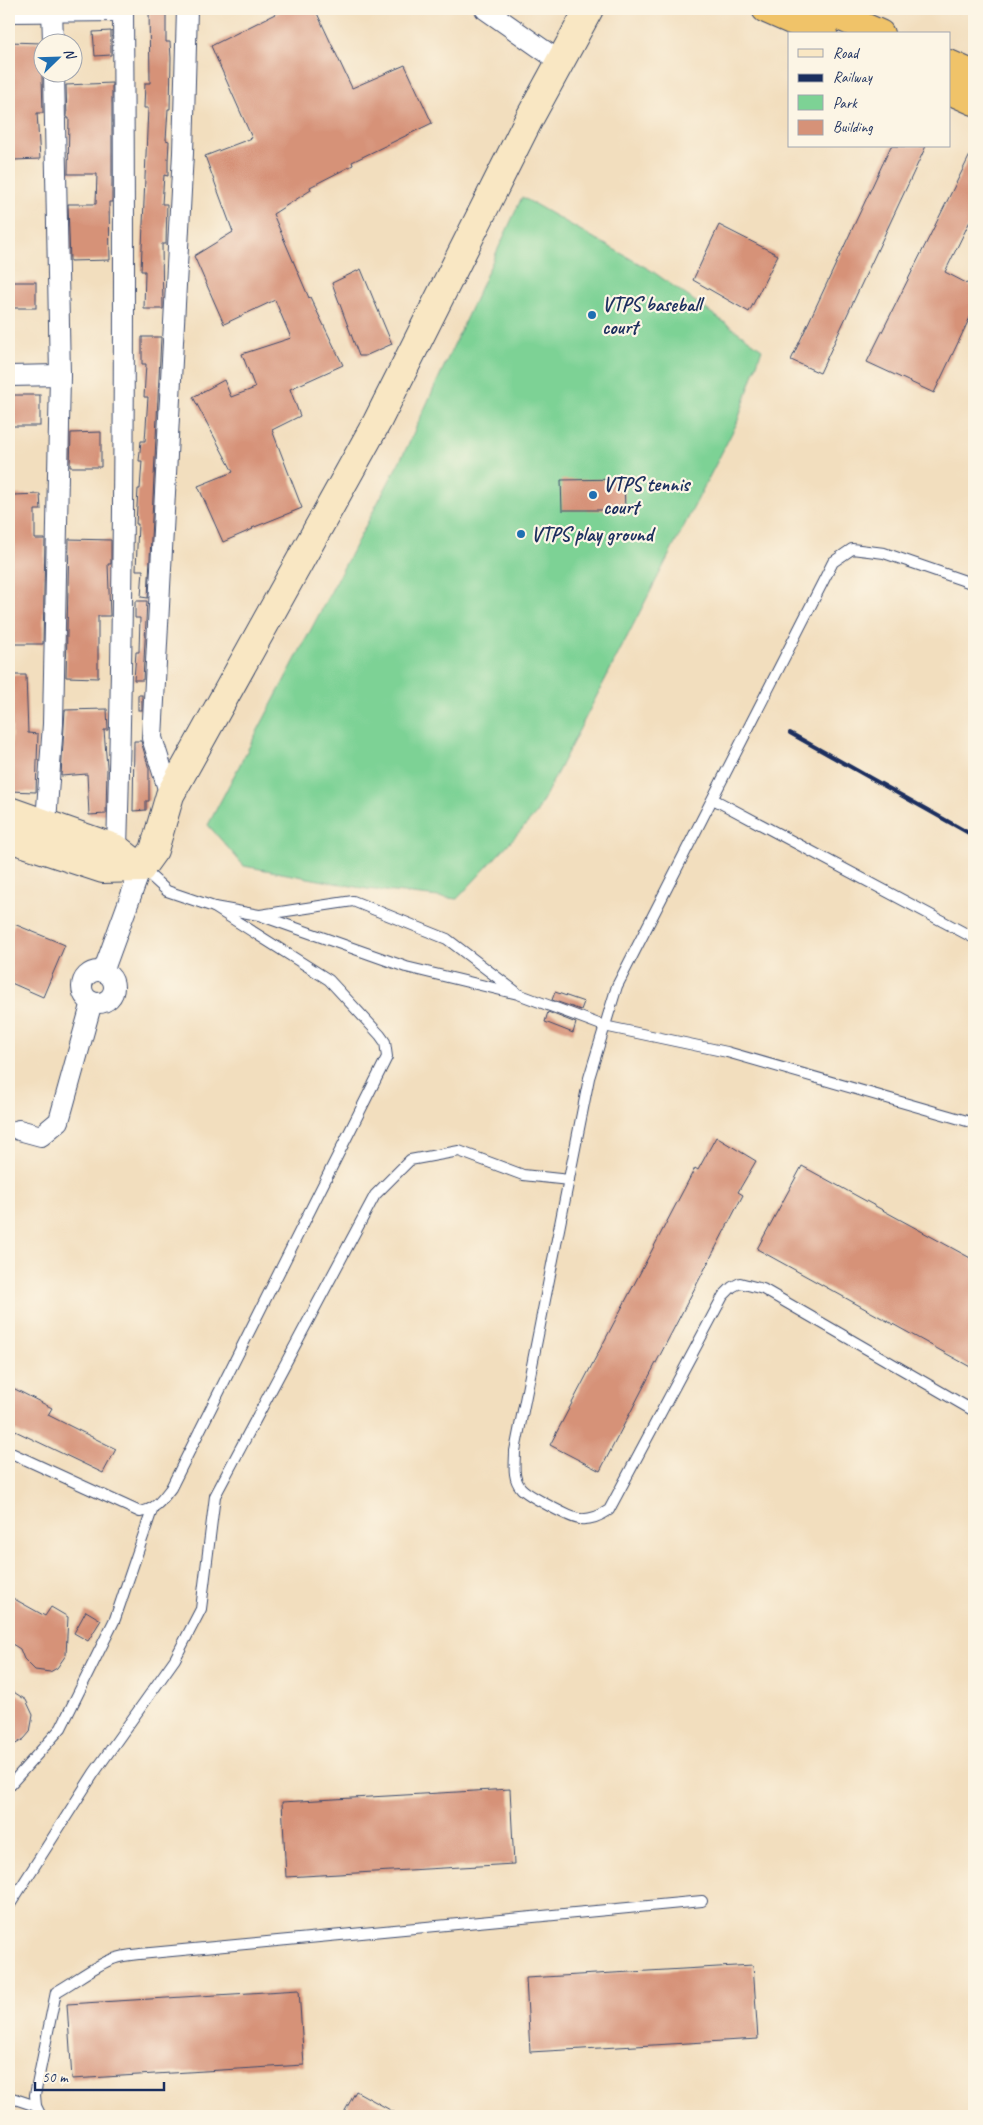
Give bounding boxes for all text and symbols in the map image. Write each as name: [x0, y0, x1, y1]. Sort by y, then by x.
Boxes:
north arrow: [32, 32, 82, 82]
legend: [788, 32, 950, 148]
text: Road: [833, 44, 860, 63]
text: N: [60, 46, 80, 63]
text: Railway: [833, 68, 874, 87]
text: Park: [833, 94, 858, 113]
text: Building: [833, 118, 873, 137]
place label: VTPS baseball court: [602, 292, 705, 340]
marker: VTPS baseball court: [586, 309, 598, 321]
place label: VTPS tennis court: [603, 472, 691, 520]
marker: VTPS tennis court: [587, 489, 599, 501]
place label: VTPS play ground: [531, 522, 657, 547]
marker: VTPS play ground: [515, 528, 527, 540]
scale bar: [35, 2060, 164, 2092]
text: 50 m: [42, 2068, 69, 2087]

